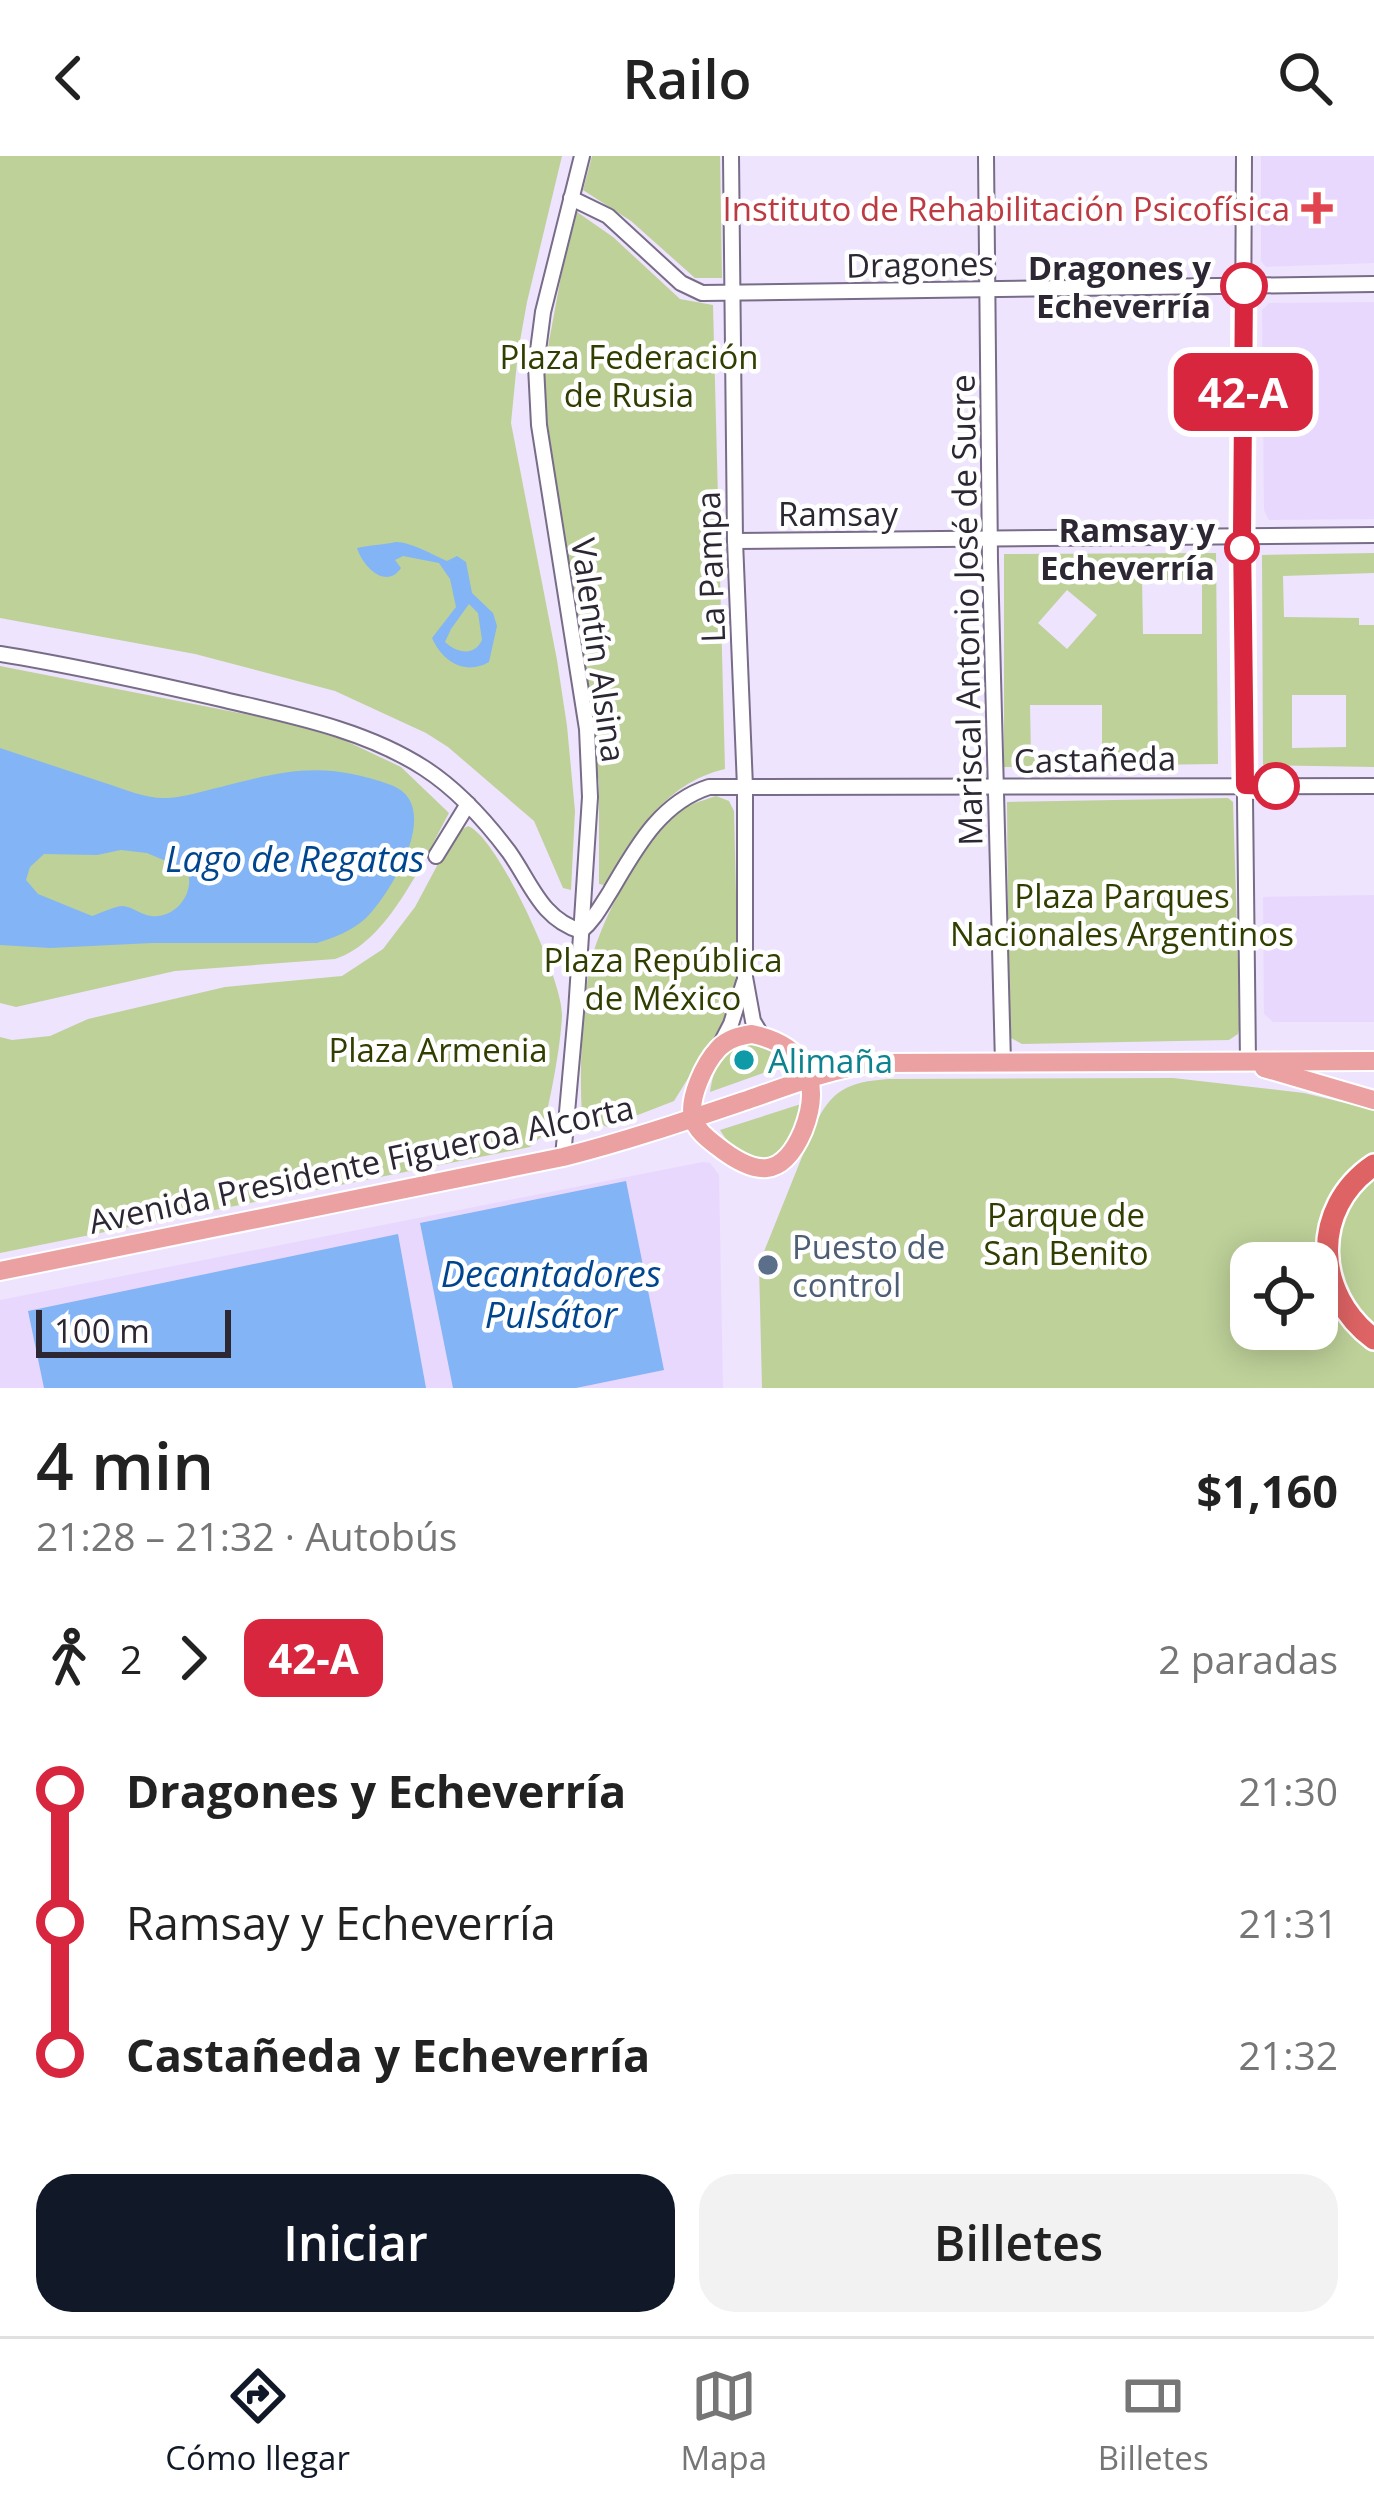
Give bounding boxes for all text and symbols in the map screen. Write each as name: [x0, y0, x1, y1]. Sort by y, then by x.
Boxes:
text: Railo: [623, 41, 751, 115]
icon: back: [36, 45, 102, 111]
icon: search: [1272, 45, 1338, 111]
place label: Instituto de Rehabilitación Psicofísica: [722, 186, 1290, 231]
marker: Instituto de Rehabilitación Psicofísica: [1301, 192, 1333, 224]
street label: Dragones: [846, 240, 994, 288]
place label: Dragones y Echeverría: [1028, 245, 1211, 328]
marker: Dragones y Echeverría: [1222, 264, 1266, 308]
park label: Plaza Federación de Rusia: [499, 334, 759, 417]
line badge: 42-A: [1159, 353, 1327, 431]
text: 42-A: [1198, 363, 1288, 420]
street label: Mariscal Antonio José de Sucre: [939, 374, 993, 846]
street label: La Pampa: [685, 491, 735, 643]
street label: Ramsay: [778, 491, 898, 536]
place label: Ramsay y Echeverría: [1040, 507, 1215, 590]
marker: Ramsay y Echeverría: [1226, 532, 1258, 564]
street label: Valentín Alsina: [561, 535, 637, 765]
street label: Castañeda: [1013, 735, 1177, 783]
unlabelled marker: [1254, 764, 1298, 808]
water label: Lago de Regatas: [165, 834, 425, 883]
park label: Plaza Parques Nacionales Argentinos: [950, 873, 1294, 956]
park label: Plaza República de México: [543, 937, 783, 1020]
park label: Plaza Armenia: [328, 1027, 548, 1072]
place label: Alimaña: [768, 1038, 893, 1083]
marker: Alimaña: [731, 1047, 757, 1073]
street label: Avenida Presidente Figueroa Alcorta: [84, 1084, 638, 1244]
park label: Parque de San Benito: [983, 1192, 1149, 1275]
place label: Puesto de control: [792, 1224, 945, 1307]
map controls: [1230, 1242, 1338, 1350]
button: locate: [1230, 1242, 1338, 1350]
water label: Decantadores Pulsátor: [441, 1249, 661, 1339]
marker: Puesto de control: [755, 1252, 781, 1278]
scale bar: [36, 1304, 231, 1357]
text: 100 m: [54, 1308, 150, 1353]
text: 4 min: [36, 1419, 214, 1509]
text: $1,160: [1197, 1460, 1338, 1521]
text: 21:28 – 21:32 · Autobús: [36, 1509, 457, 1562]
icon: walk: [36, 1625, 102, 1691]
icon: forward: [160, 1625, 226, 1691]
text: 42-A: [268, 1629, 359, 1686]
text: 2: [120, 1632, 142, 1685]
text: 2 paradas: [1158, 1632, 1338, 1685]
text: Dragones y Echeverría: [126, 1760, 626, 1821]
text: 21:30: [1239, 1764, 1338, 1817]
text: Ramsay y Echeverría: [126, 1892, 556, 1953]
text: 21:31: [1239, 1896, 1338, 1949]
text: Castañeda y Echeverría: [126, 2024, 650, 2085]
text: 21:32: [1239, 2028, 1338, 2081]
button: Iniciar: [36, 2174, 675, 2312]
button: Billetes: [699, 2174, 1338, 2312]
tab: Cómo llegar: [165, 2363, 350, 2480]
tab: Mapa: [681, 2363, 767, 2480]
tab: Billetes: [1098, 2363, 1209, 2480]

